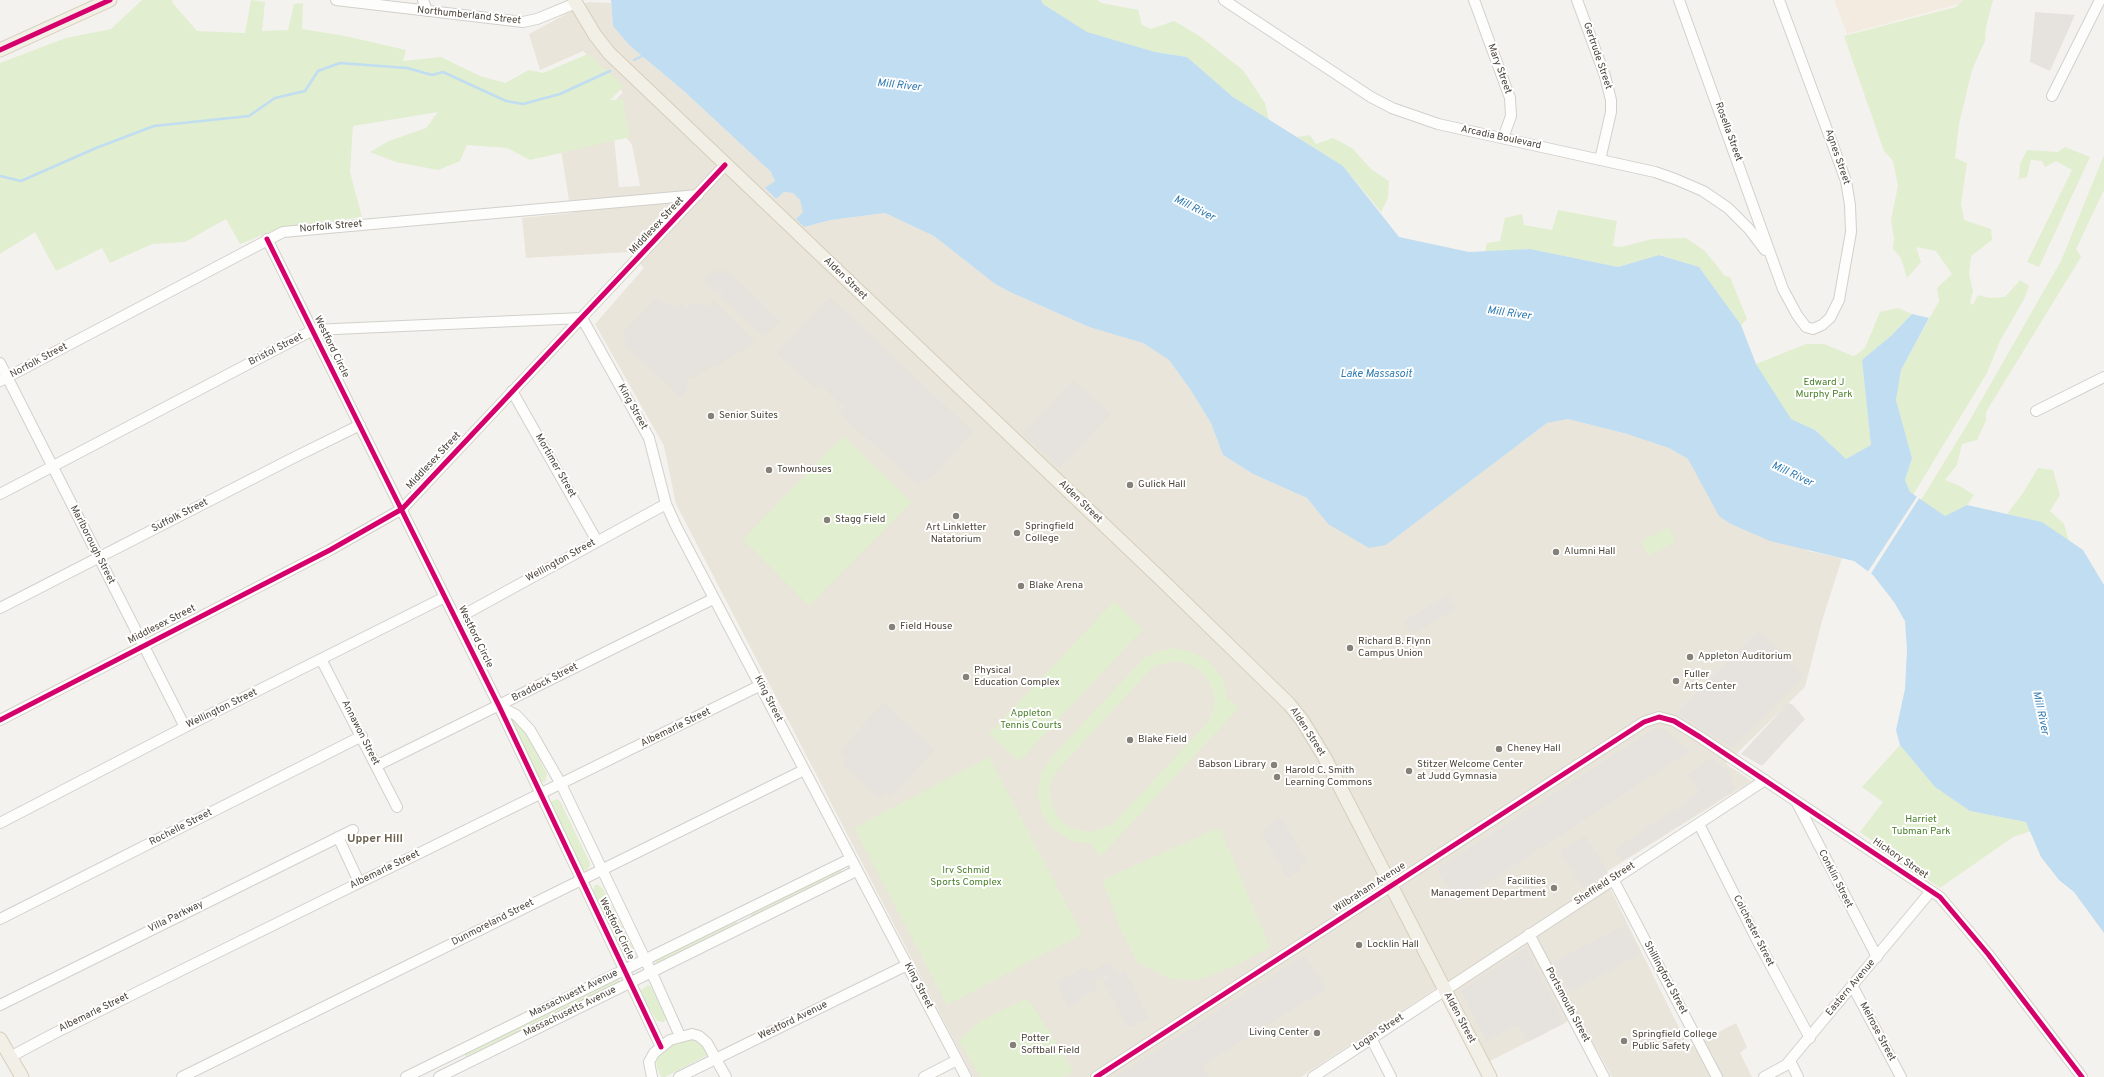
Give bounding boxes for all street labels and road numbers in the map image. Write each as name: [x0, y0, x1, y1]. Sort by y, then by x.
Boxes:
street label: Northumberland Street: [416, 5, 522, 27]
street label: Gertrude Street: [1580, 21, 1614, 91]
street label: Mary Street: [1484, 42, 1514, 96]
street label: Rosella Street: [1712, 101, 1744, 163]
street label: Arcadia Boulevard: [1460, 124, 1542, 152]
street label: Agnes Street: [1822, 128, 1852, 186]
street label: Middlesex Street: [627, 195, 687, 257]
street label: Norfolk Street: [299, 218, 363, 236]
street label: Alden Street: [821, 255, 869, 303]
street label: Westford Circle: [311, 314, 351, 380]
street label: Bristol Street: [247, 331, 305, 369]
street label: Norfolk Street: [8, 341, 70, 381]
street label: King Street: [615, 382, 649, 432]
street label: Middlesex Street: [404, 430, 464, 492]
street label: Mortimer Street: [532, 432, 578, 500]
street label: Alden Street: [1056, 478, 1104, 526]
street label: Suffolk Street: [150, 497, 210, 535]
street label: Marlborough Street: [67, 504, 117, 586]
street label: Wellington Street: [524, 537, 598, 585]
street label: Middlesex Street: [126, 603, 198, 647]
street label: Westford Circle: [455, 604, 495, 670]
street label: Braddock Street: [510, 661, 580, 705]
street label: King Street: [751, 674, 785, 724]
street label: Wellington Street: [185, 687, 259, 731]
street label: Annawon Street: [338, 698, 382, 768]
street label: Alden Street: [1287, 705, 1327, 759]
street label: Albemarle Street: [639, 706, 713, 750]
street label: Rochelle Street: [148, 807, 214, 849]
street label: Hickory Street: [1870, 836, 1930, 882]
street label: Albemarle Street: [348, 848, 422, 892]
street label: Conklin Street: [1815, 848, 1855, 910]
street label: Wilbraham Avenue: [1332, 860, 1408, 916]
street label: Sheffield Street: [1572, 860, 1638, 908]
street label: Colchester Street: [1730, 893, 1776, 969]
street label: Westford Circle: [596, 896, 636, 962]
street label: Dunmoreland Street: [450, 897, 536, 949]
street label: Villa Parkway: [146, 898, 206, 936]
street label: Shillingford Street: [1641, 939, 1689, 1017]
street label: Eastern Avenue: [1824, 957, 1878, 1019]
street label: King Street: [901, 961, 935, 1011]
street label: Portsmouth Street: [1542, 965, 1592, 1045]
street label: Massachuestt Avenue: [528, 967, 620, 1021]
street label: Massachusetts Avenue: [522, 984, 618, 1040]
street label: Alden Street: [1441, 990, 1477, 1046]
street label: Albemarle Street: [57, 991, 131, 1035]
street label: Westford Avenue: [756, 999, 830, 1043]
street label: Melrose Street: [1856, 1000, 1898, 1064]
street label: Logan Street: [1352, 1012, 1406, 1054]

